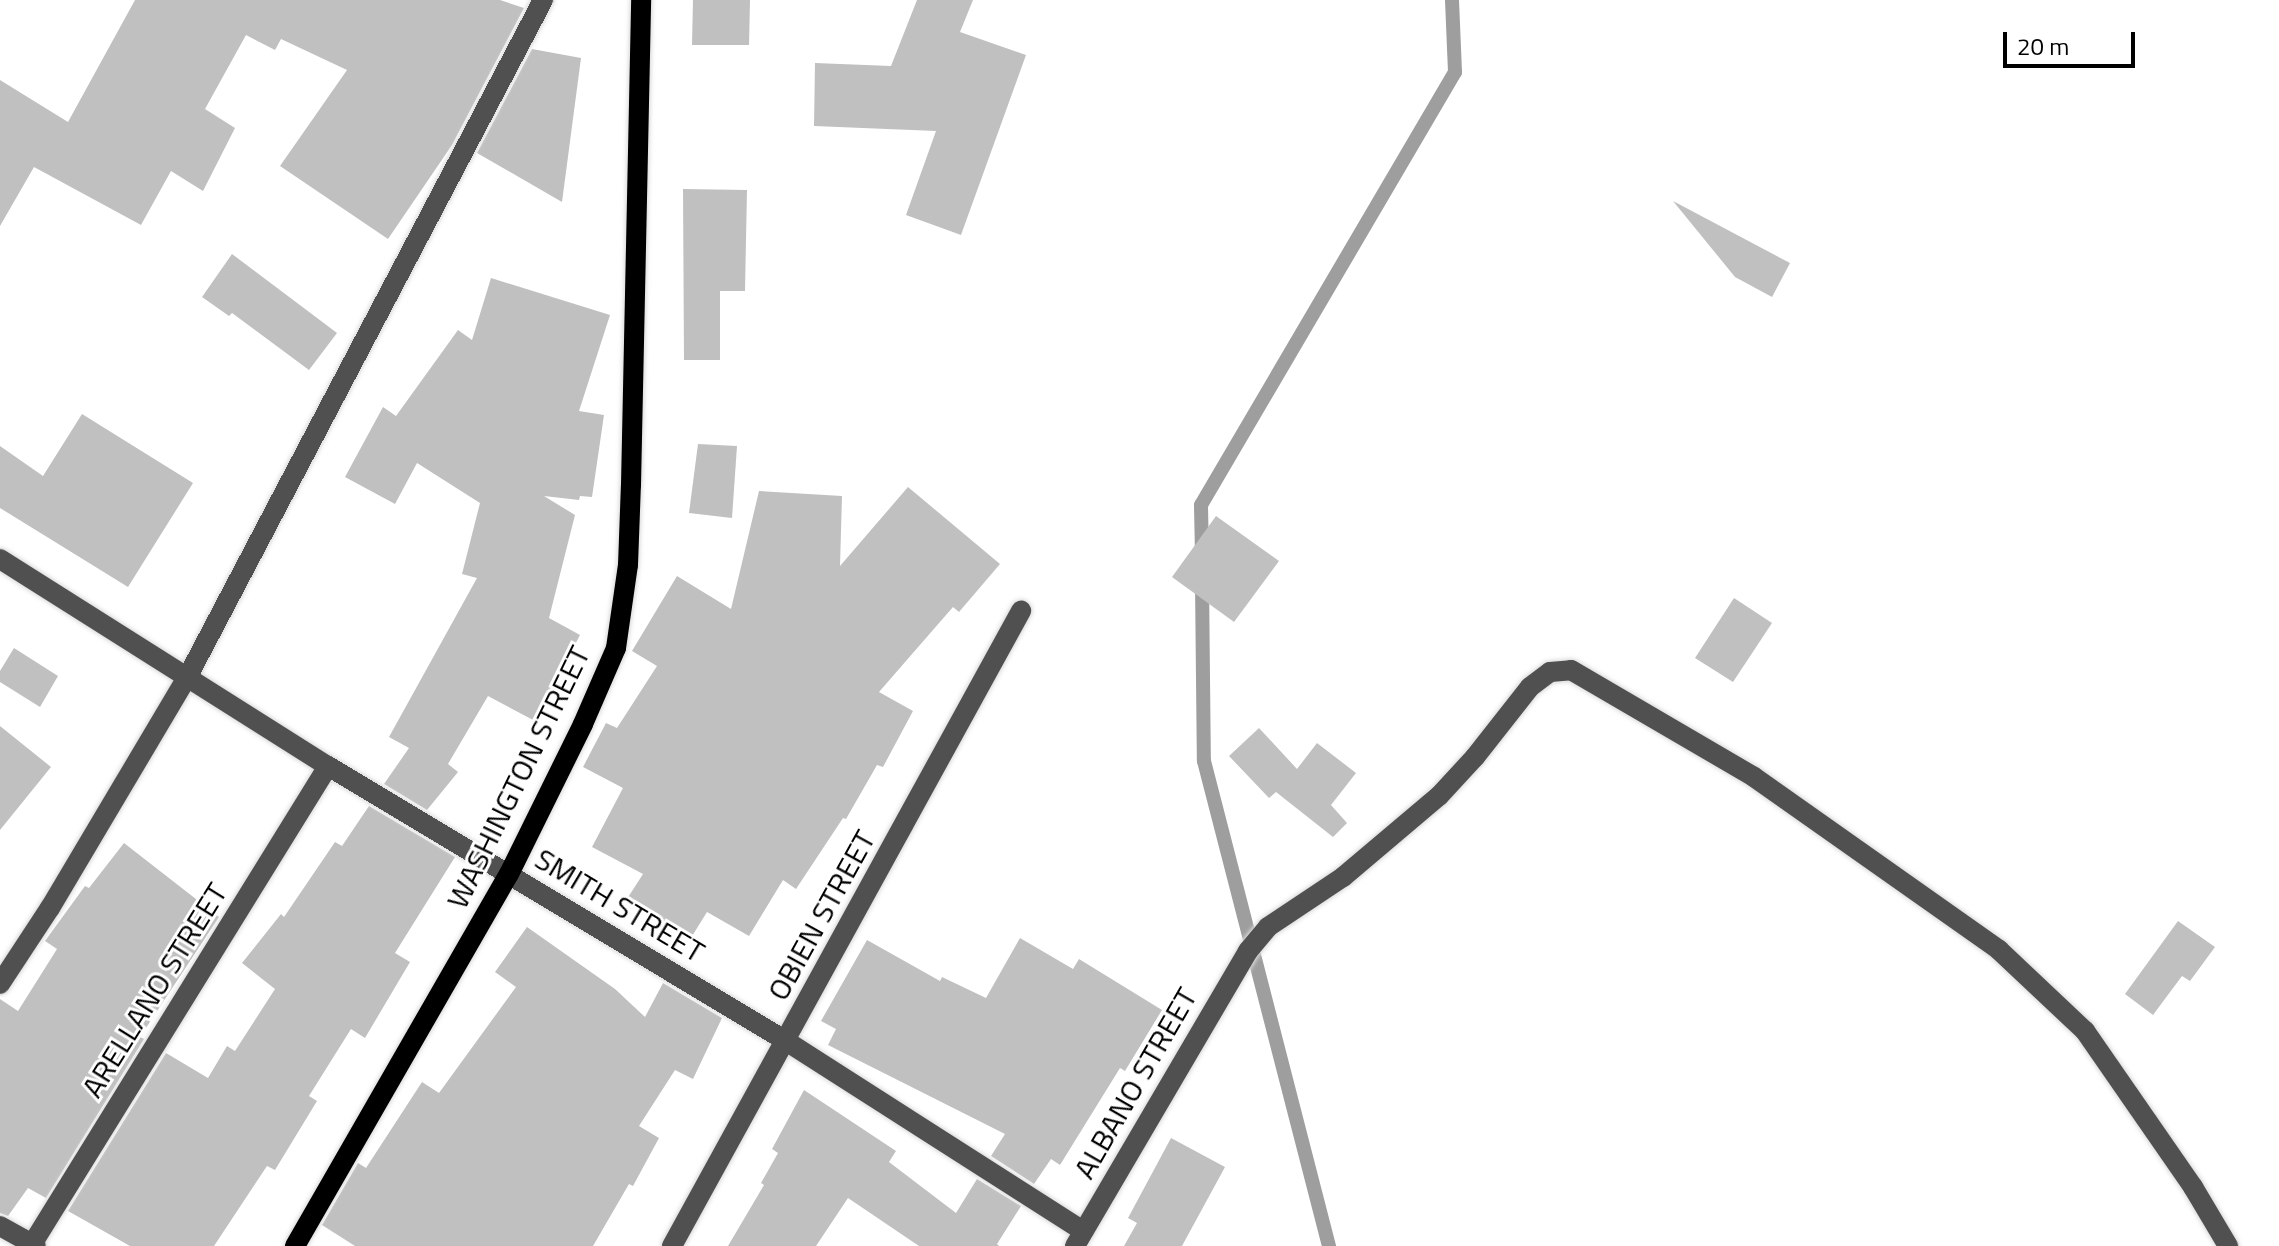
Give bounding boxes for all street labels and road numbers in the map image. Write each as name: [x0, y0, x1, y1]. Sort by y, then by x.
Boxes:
street label: WASHINGTON STREET: [439, 640, 597, 914]
street label: OBIEN STREET: [760, 824, 882, 1006]
street label: SMITH STREET: [529, 840, 711, 970]
street label: ARELLANO STREET: [74, 876, 234, 1104]
street label: ALBANO STREET: [1066, 981, 1204, 1185]

